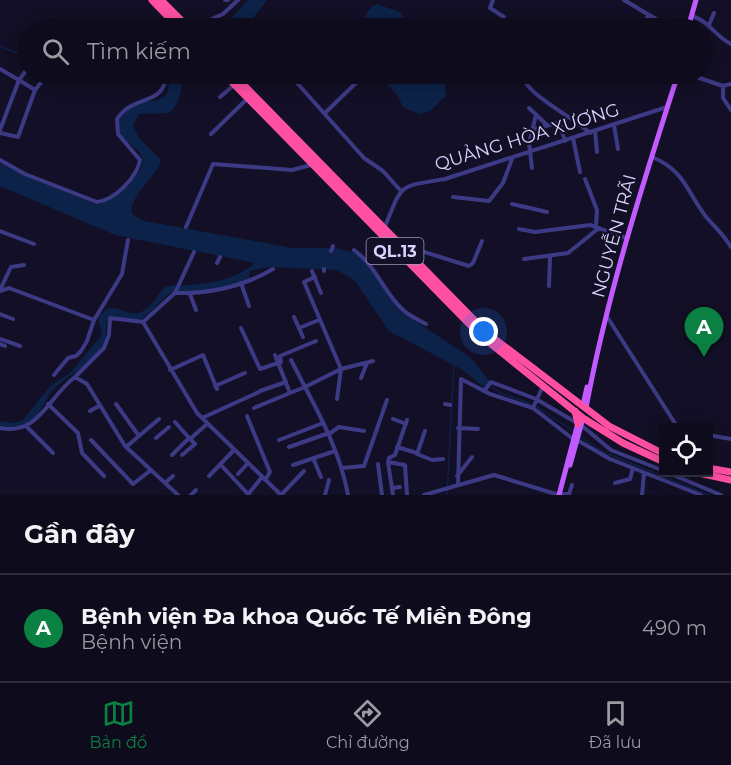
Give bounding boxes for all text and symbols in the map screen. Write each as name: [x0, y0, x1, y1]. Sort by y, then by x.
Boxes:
search box: [18, 18, 713, 84]
icon: search: [39, 35, 72, 68]
text: Tìm kiếm: [87, 38, 191, 65]
street label: QUẢNG HÒA XƯƠNG: [432, 97, 622, 176]
street label: NGUYỄN TRÃI: [585, 171, 641, 300]
road number: QL.13: [366, 238, 424, 264]
pin: A: [684, 308, 724, 357]
your location: [469, 317, 498, 346]
map controls: [659, 423, 713, 477]
button: locate: [659, 423, 713, 477]
text: Gần đây: [24, 518, 135, 550]
text: Bệnh viện Đa khoa Quốc Tế Miền Đông: [81, 603, 532, 630]
text: A: [36, 616, 51, 640]
text: 490 m: [642, 616, 707, 640]
text: Bệnh viện: [81, 630, 182, 654]
tab: Bản đồ: [90, 697, 147, 752]
tab: Chỉ đường: [326, 697, 410, 752]
tab: Đã lưu: [589, 697, 641, 752]

